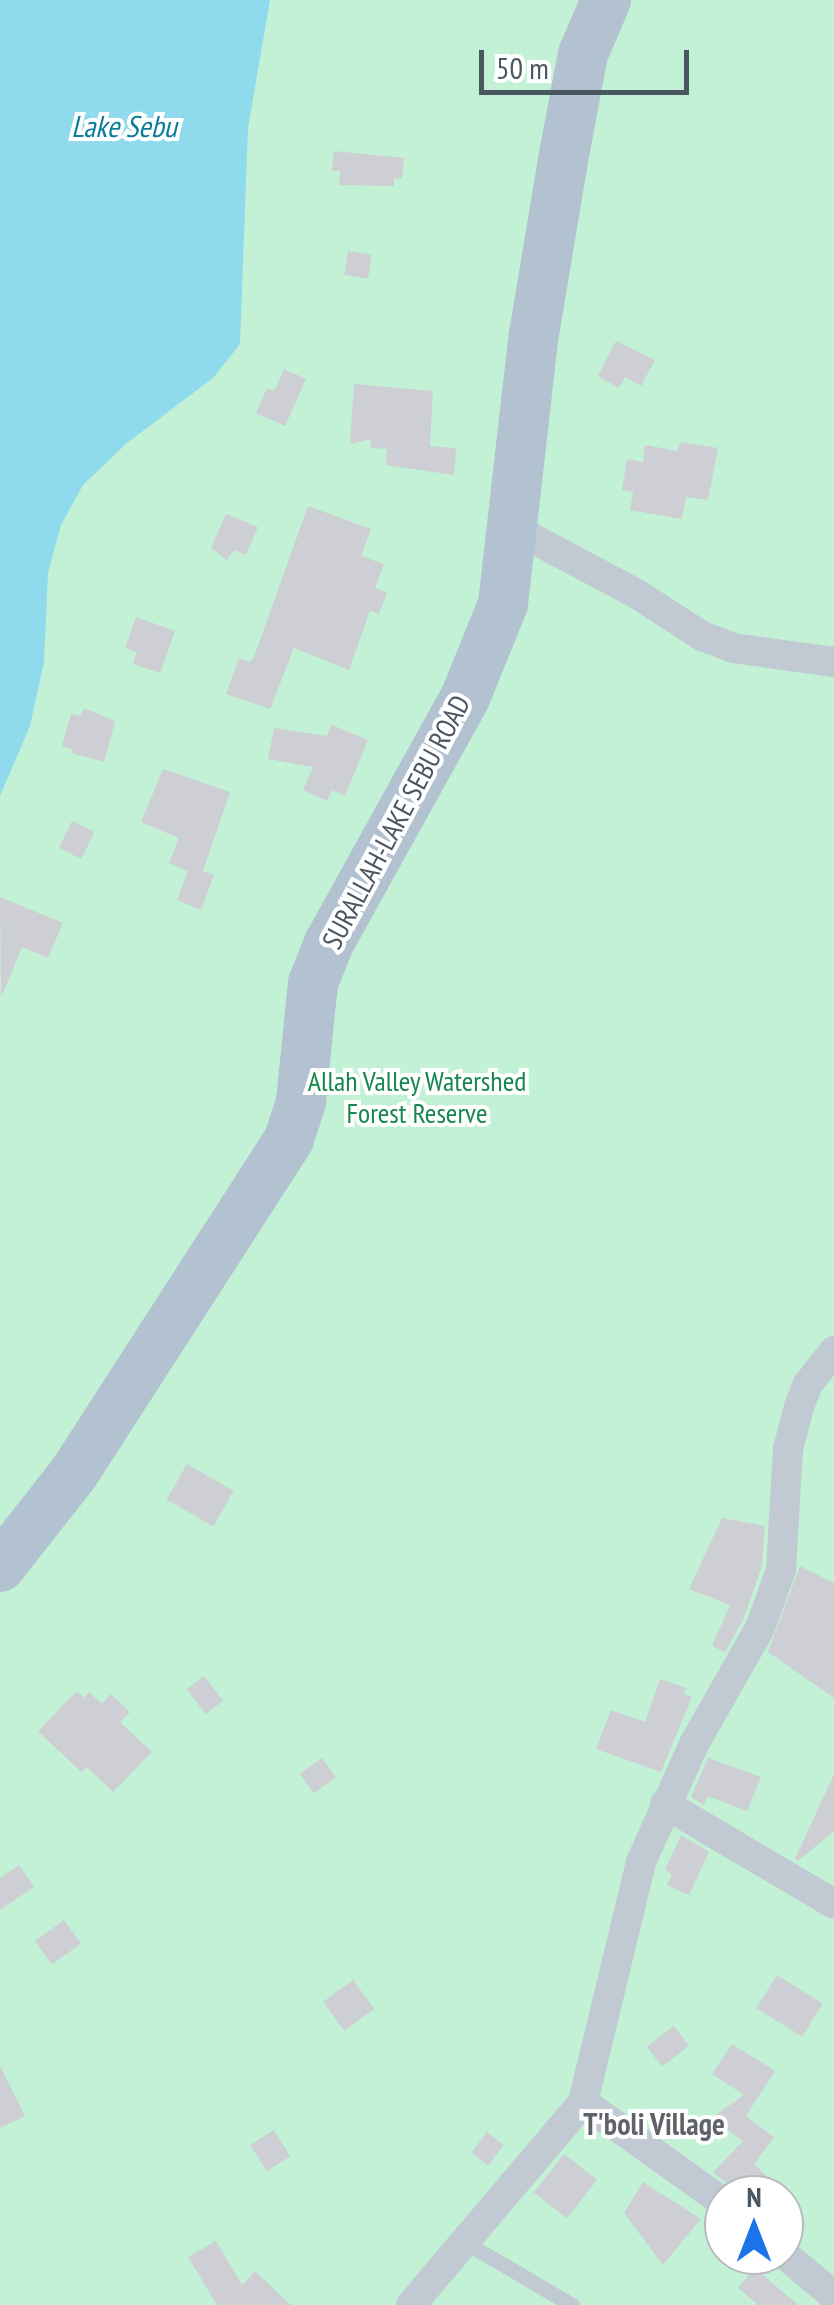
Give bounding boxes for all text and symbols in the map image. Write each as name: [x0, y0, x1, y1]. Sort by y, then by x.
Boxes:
scale bar: [484, 30, 694, 92]
text: 50 m: [496, 48, 549, 87]
water label: Lake Sebu: [71, 108, 177, 144]
street label: SURALLAH-LAKE SEBU ROAD: [315, 689, 477, 955]
park label: Allah Valley Watershed Forest Reserve: [307, 1064, 527, 1130]
district label: T'boli Village: [583, 2106, 725, 2142]
north arrow: [704, 2175, 804, 2275]
text: N: [746, 2178, 762, 2215]

